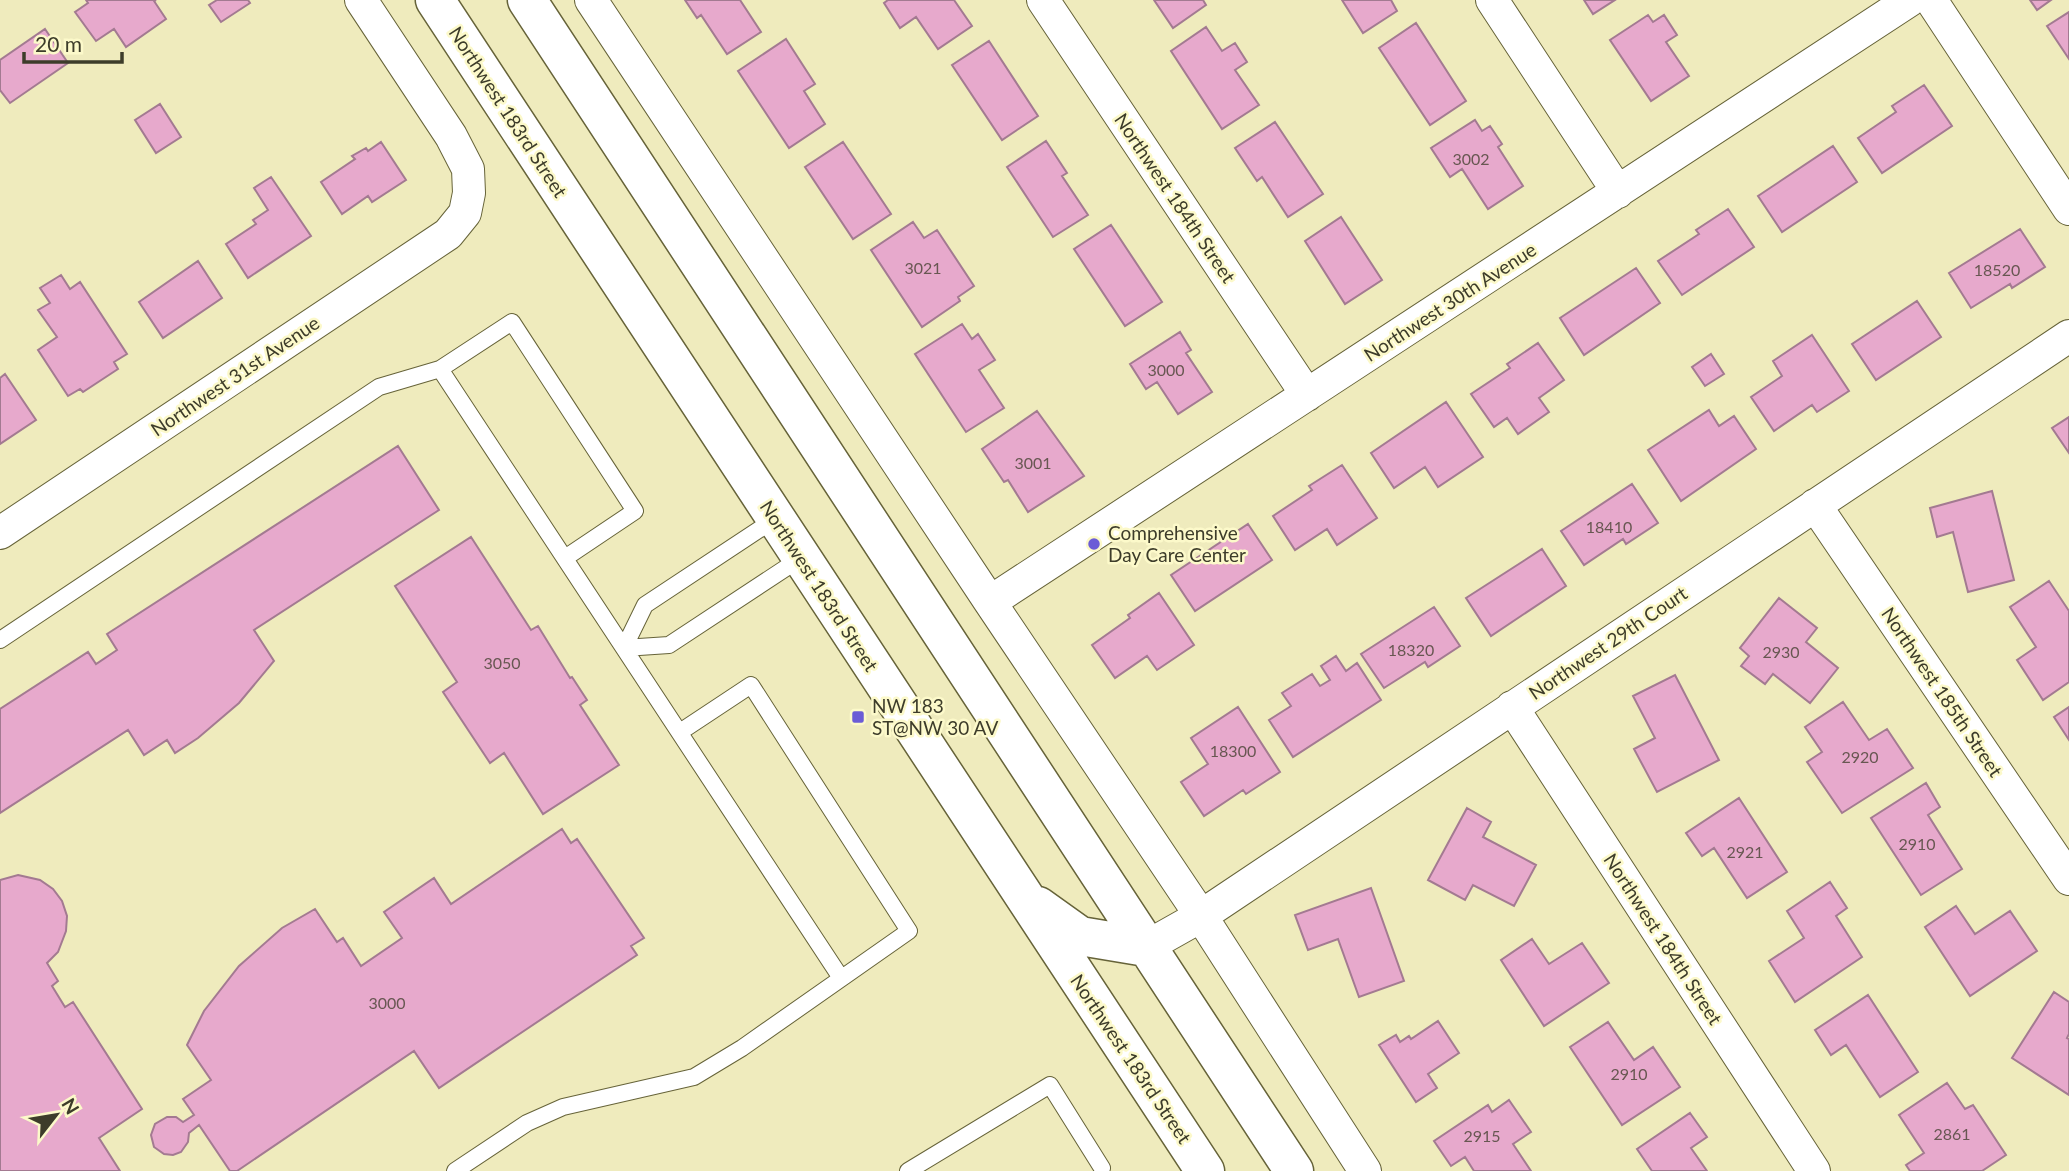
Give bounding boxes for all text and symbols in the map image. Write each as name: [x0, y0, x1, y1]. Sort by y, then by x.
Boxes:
scale bar: [24, 21, 122, 65]
street label: Northwest 183rd Street: [445, 22, 572, 202]
text: 20 m: [35, 31, 82, 56]
street label: Northwest 184th Street: [1110, 109, 1241, 287]
house number: 3002: [1452, 149, 1490, 168]
street label: Northwest 30th Avenue: [1359, 237, 1540, 366]
house number: 3021: [904, 258, 942, 277]
house number: 18520: [1974, 260, 2020, 279]
street label: Northwest 31st Avenue: [146, 311, 323, 441]
house number: 3000: [1147, 360, 1185, 379]
house number: 3001: [1014, 453, 1052, 472]
street label: Northwest 183rd Street: [756, 496, 883, 676]
house number: 18410: [1586, 517, 1632, 536]
place label: Comprehensive Day Care Center: [1108, 521, 1246, 566]
marker: Comprehensive Day Care Center: [1086, 536, 1102, 552]
street label: Northwest 29th Court: [1524, 581, 1691, 704]
street label: Northwest 185th Street: [1877, 603, 2008, 781]
house number: 18320: [1388, 640, 1434, 659]
house number: 2930: [1762, 642, 1800, 661]
house number: 3050: [483, 653, 521, 672]
place label: NW 183 ST@NW 30 AV: [872, 694, 998, 739]
marker: NW 183 ST@NW 30 AV: [850, 709, 866, 725]
house number: 18300: [1210, 741, 1256, 760]
house number: 2920: [1841, 747, 1879, 766]
house number: 2910: [1898, 834, 1936, 853]
house number: 2921: [1726, 842, 1764, 861]
street label: Northwest 184th Street: [1599, 849, 1727, 1029]
street label: Northwest 183rd Street: [1066, 970, 1197, 1148]
house number: 3000: [368, 993, 406, 1012]
house number: 2910: [1610, 1064, 1648, 1083]
north arrow: [21, 1080, 91, 1150]
text: N: [57, 1094, 85, 1118]
house number: 2861: [1933, 1124, 1971, 1143]
house number: 2915: [1463, 1126, 1501, 1145]

